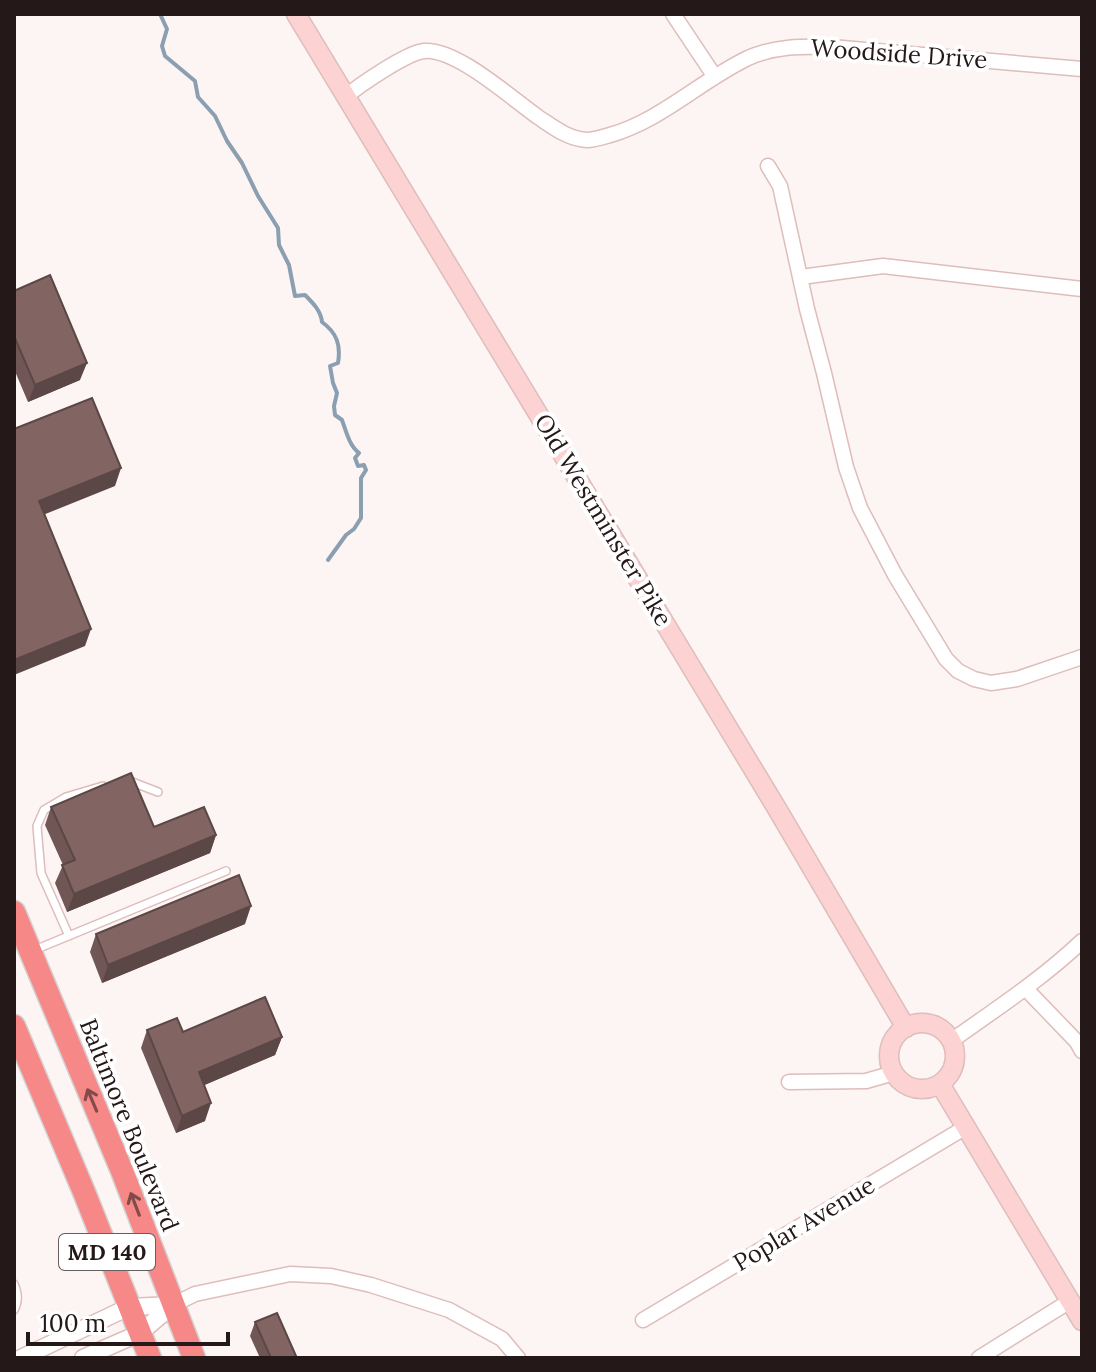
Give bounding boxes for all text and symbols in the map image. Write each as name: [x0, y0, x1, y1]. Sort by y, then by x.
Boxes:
street label: Woodside Drive: [810, 32, 988, 75]
street label: Old Westminster Pike: [528, 408, 679, 632]
street label: Baltimore Boulevard: [73, 1014, 186, 1236]
one-way arrow: [83, 1088, 98, 1113]
street label: Poplar Avenue: [727, 1169, 880, 1278]
one-way arrow: [127, 1192, 141, 1217]
road number: MD 140: [59, 1234, 155, 1270]
scale bar: [28, 1296, 228, 1346]
text: 100 m: [40, 1308, 106, 1339]

